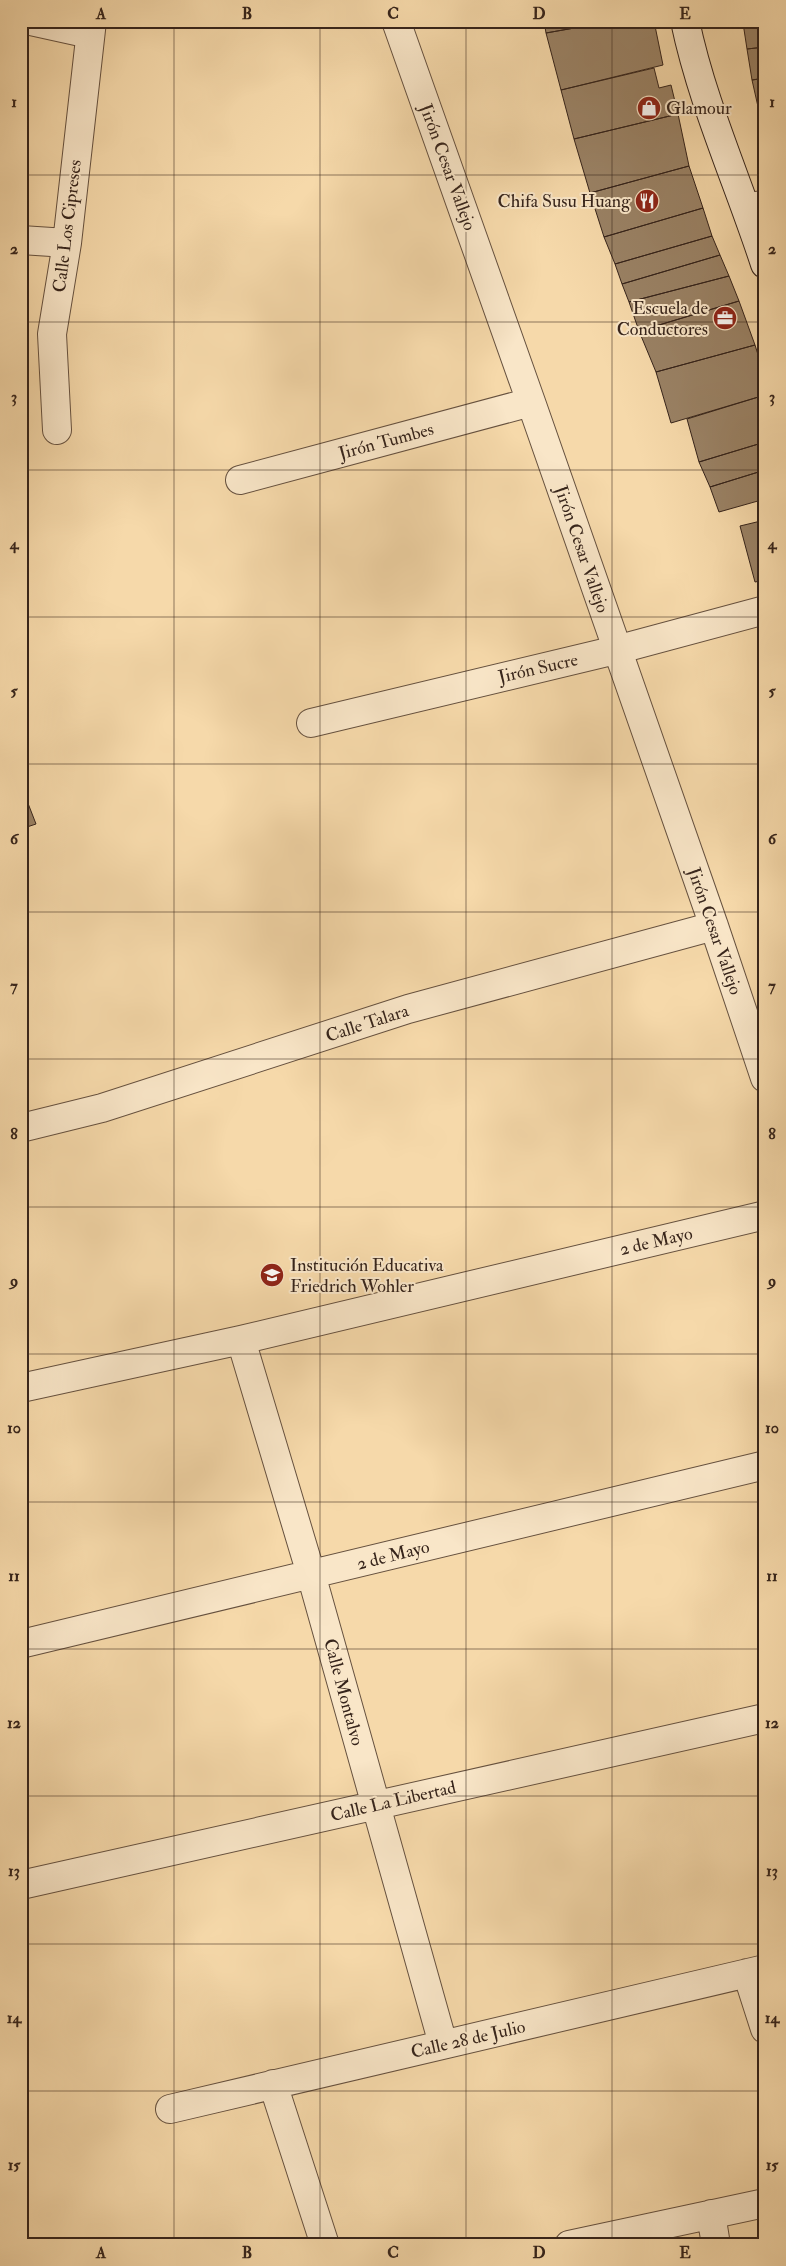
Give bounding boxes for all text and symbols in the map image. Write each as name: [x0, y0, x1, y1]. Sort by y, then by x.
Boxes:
text: A: [95, 4, 107, 24]
text: B: [242, 4, 252, 24]
text: C: [387, 4, 399, 24]
text: D: [532, 4, 546, 24]
text: E: [679, 4, 691, 24]
text: 1: [11, 92, 17, 112]
text: 1: [769, 92, 775, 112]
shop icon: Glamour: [636, 95, 662, 121]
place label: Glamour: [666, 97, 732, 120]
street label: Jirón Cesar Vallejo: [414, 100, 481, 234]
street label: Calle Los Cipreses: [48, 158, 87, 294]
restaurant icon: Chifa Susu Huang: [634, 188, 660, 214]
place label: Chifa Susu Huang: [498, 190, 631, 213]
text: 2: [10, 239, 18, 259]
text: 2: [768, 239, 776, 259]
place label: Escuela de Conductores: [617, 297, 708, 341]
office icon: Escuela de Conductores: [712, 305, 738, 331]
text: 3: [11, 387, 17, 407]
text: 3: [769, 387, 775, 407]
street label: Jirón Tumbes: [335, 418, 436, 465]
street label: Jirón Cesar Vallejo: [549, 481, 614, 616]
text: 4: [9, 534, 20, 554]
text: 4: [767, 534, 778, 554]
street label: Jirón Sucre: [495, 648, 581, 689]
text: 5: [10, 681, 18, 701]
text: 5: [768, 681, 776, 701]
text: 6: [10, 829, 20, 849]
text: 6: [768, 829, 778, 849]
street label: Jirón Cesar Vallejo: [682, 863, 747, 998]
text: 7: [10, 976, 18, 996]
text: 7: [768, 976, 776, 996]
street label: Calle Talara: [323, 999, 412, 1048]
text: 8: [10, 1124, 18, 1144]
text: 8: [768, 1124, 776, 1144]
street label: 2 de Mayo: [617, 1222, 695, 1261]
place label: Institución Educativa Friedrich Wohler: [290, 1254, 444, 1298]
school or university icon: Institución Educativa Friedrich Wohler: [259, 1262, 285, 1288]
text: 9: [8, 1271, 18, 1291]
text: 9: [766, 1271, 776, 1291]
text: 10: [7, 1418, 21, 1438]
text: 10: [765, 1418, 779, 1438]
street label: 2 de Mayo: [354, 1535, 432, 1576]
text: 11: [8, 1566, 20, 1586]
text: 11: [766, 1566, 778, 1586]
street label: Calle Montalvo: [318, 1636, 369, 1749]
text: 12: [7, 1713, 21, 1733]
text: 12: [765, 1713, 779, 1733]
street label: Calle La Libertad: [328, 1776, 458, 1827]
text: 13: [8, 1861, 20, 1881]
text: 13: [766, 1861, 778, 1881]
text: 14: [7, 2008, 23, 2028]
text: 14: [765, 2008, 781, 2028]
street label: Calle 28 de Julio: [409, 2015, 528, 2064]
text: 15: [8, 2155, 21, 2175]
text: 15: [766, 2155, 779, 2175]
text: A: [95, 2243, 107, 2263]
text: B: [242, 2243, 252, 2263]
text: C: [387, 2243, 399, 2263]
text: D: [532, 2243, 546, 2263]
text: E: [679, 2243, 691, 2263]

